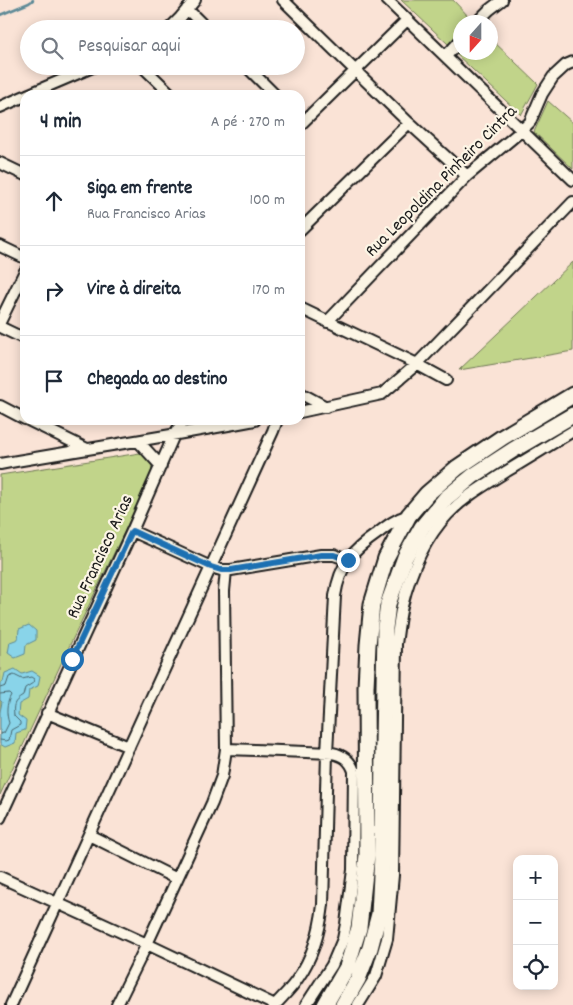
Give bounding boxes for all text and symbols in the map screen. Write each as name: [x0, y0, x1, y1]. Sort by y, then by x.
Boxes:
north arrow: [453, 15, 498, 60]
search box: [20, 20, 305, 75]
icon: search: [38, 34, 66, 62]
text: Pesquisar aqui: [78, 34, 180, 61]
street label: Rua Leopoldina Pinheiro Cintra: [360, 100, 524, 264]
text: 4 min: [40, 108, 82, 138]
text: A pé · 270 m: [211, 111, 285, 134]
text: Siga em frente: [87, 176, 192, 203]
icon: ahead: [40, 187, 68, 215]
text: 100 m: [249, 189, 285, 212]
text: Rua Francisco Arias: [87, 203, 206, 226]
icon: right: [40, 277, 68, 305]
text: Vire à direita: [87, 277, 180, 304]
text: 170 m: [252, 279, 285, 302]
icon: arrive: [40, 367, 68, 395]
text: Chegada ao destino: [87, 367, 228, 394]
street label: Rua Francisco Arias: [61, 491, 141, 623]
route end: [337, 549, 360, 572]
route start: [61, 648, 84, 671]
map controls: [513, 855, 558, 990]
button: +: [513, 855, 558, 900]
button: −: [513, 900, 558, 945]
button: locate: [513, 945, 558, 990]

